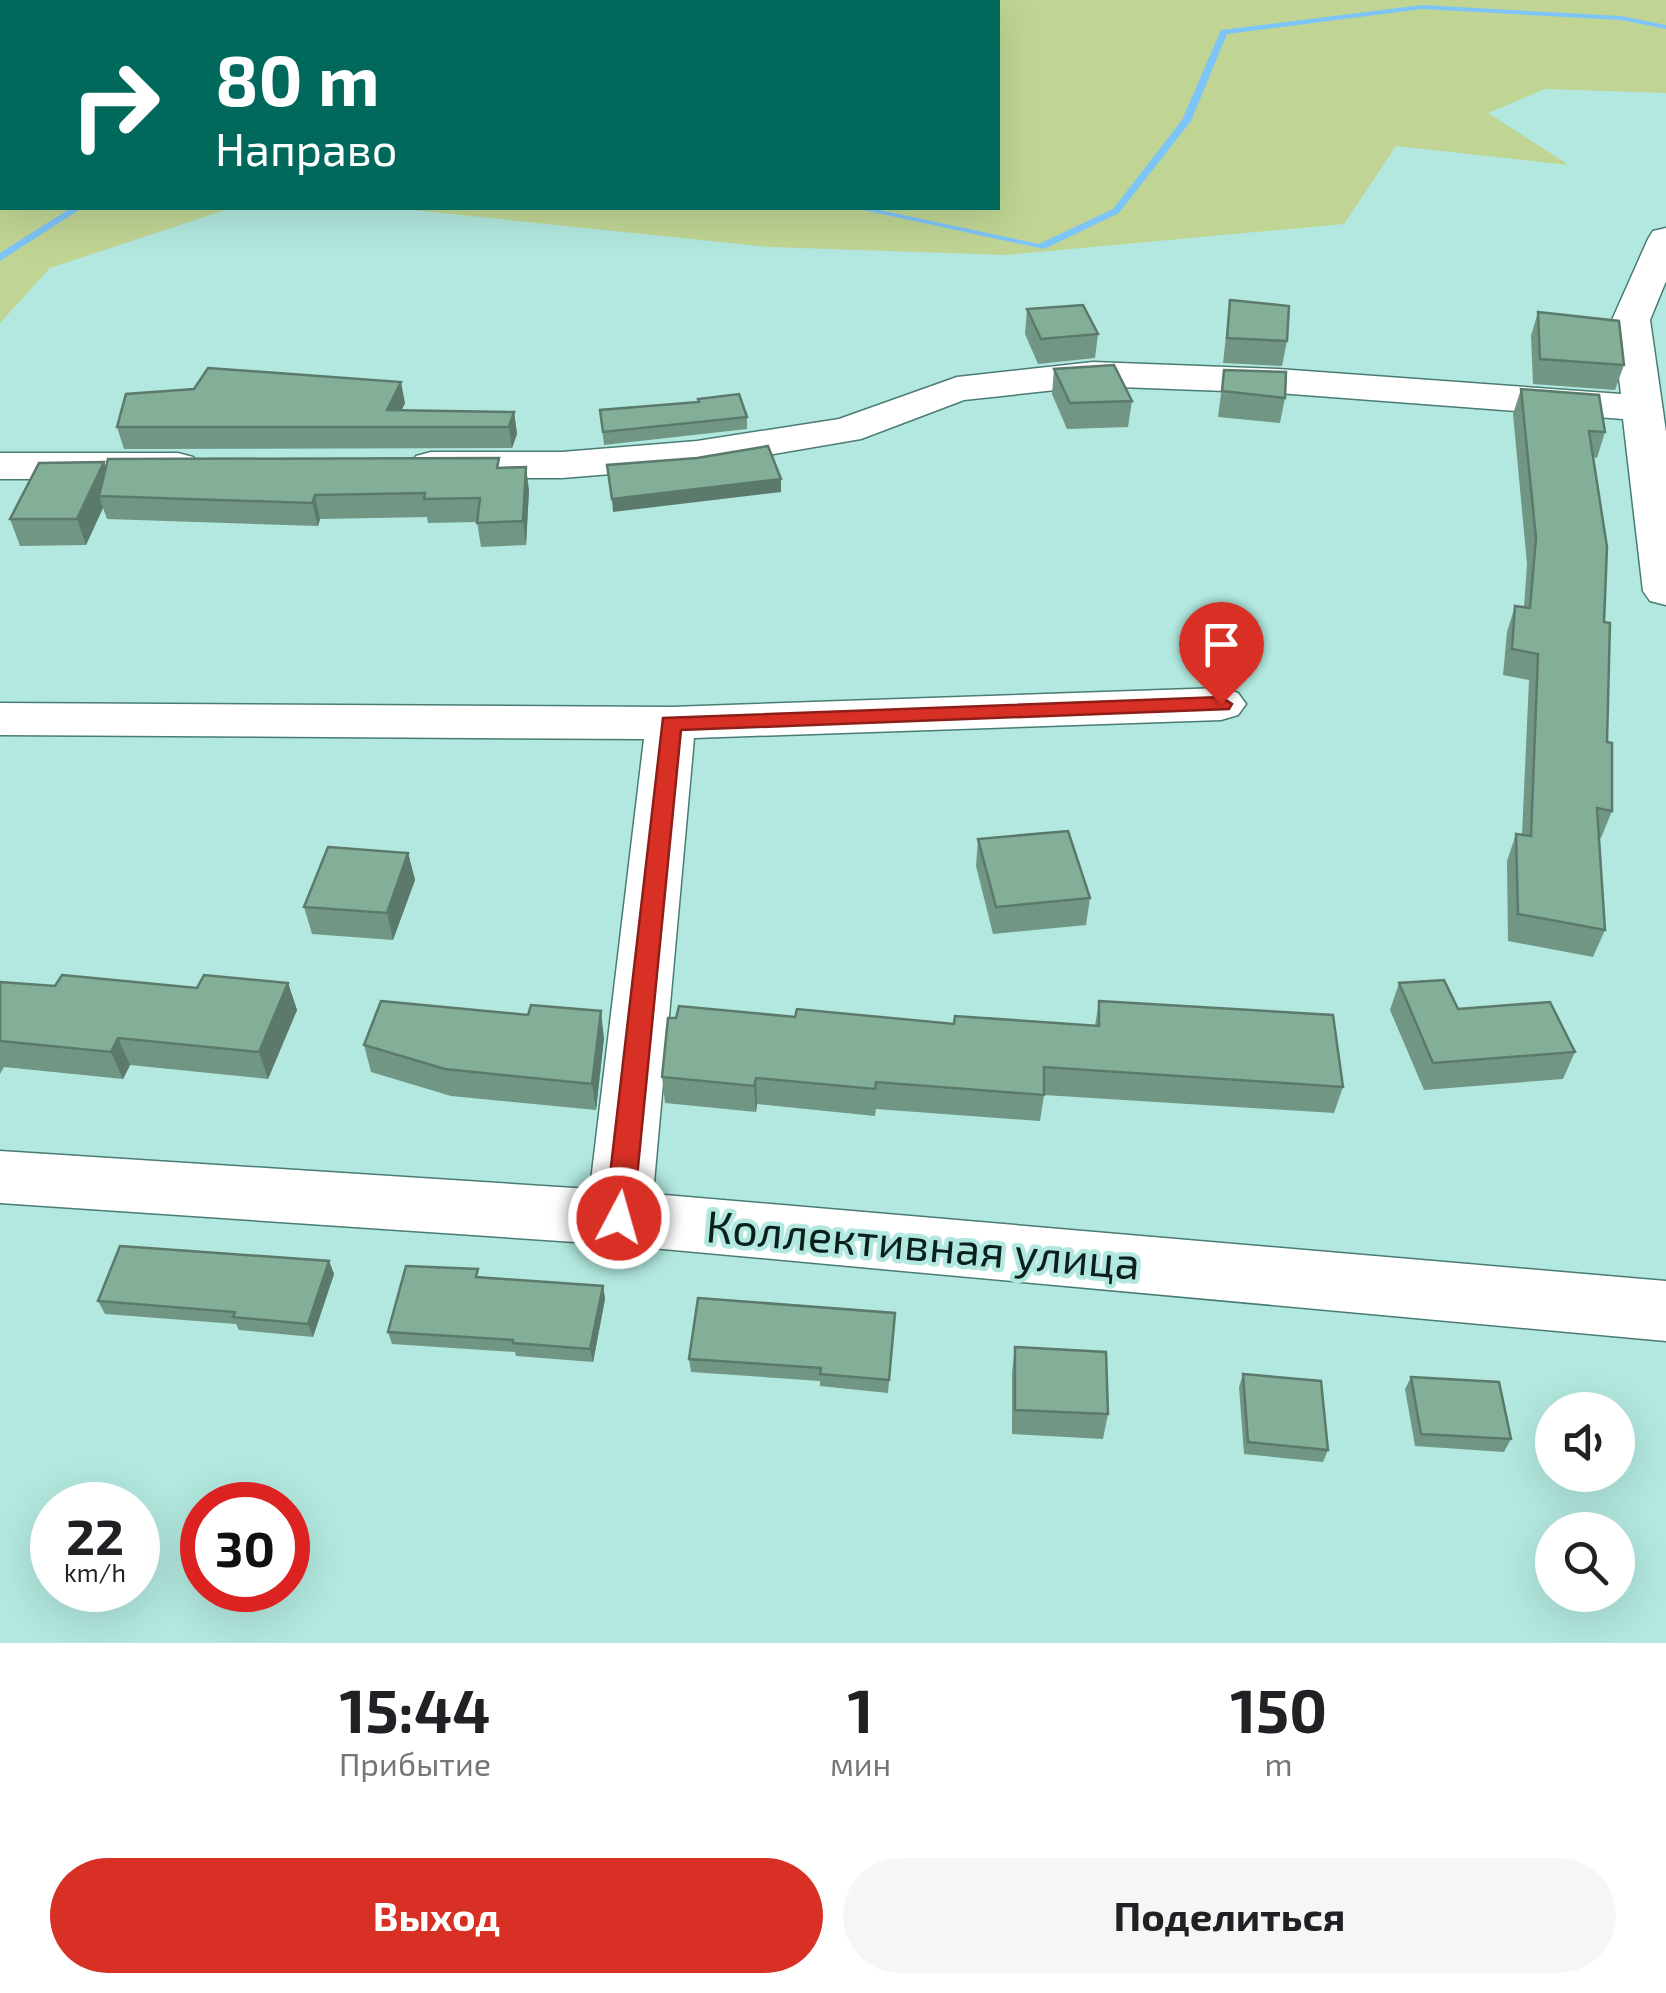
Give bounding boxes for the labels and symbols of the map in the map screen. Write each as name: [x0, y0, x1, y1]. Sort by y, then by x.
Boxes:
pin: [1179, 602, 1264, 705]
position arrow: [567, 1166, 671, 1270]
street label: Коллективная улица: [704, 1197, 1143, 1290]
speed limit sign: 30: [180, 1482, 310, 1612]

